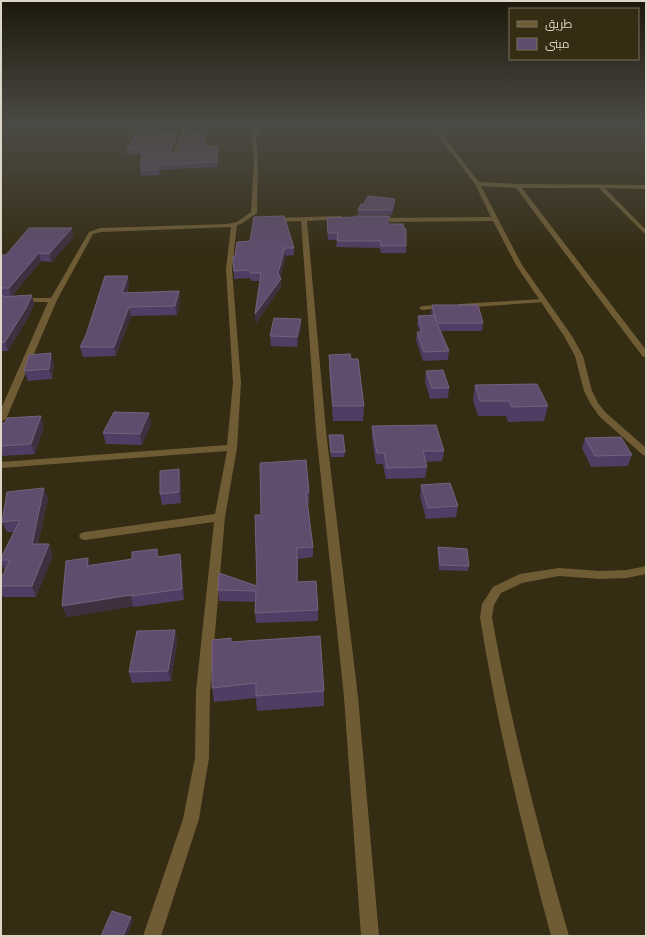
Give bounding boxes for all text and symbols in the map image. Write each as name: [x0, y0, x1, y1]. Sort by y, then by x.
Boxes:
legend: [509, 8, 639, 60]
text: طريق: [545, 16, 573, 32]
text: مبنى: [545, 36, 570, 52]

